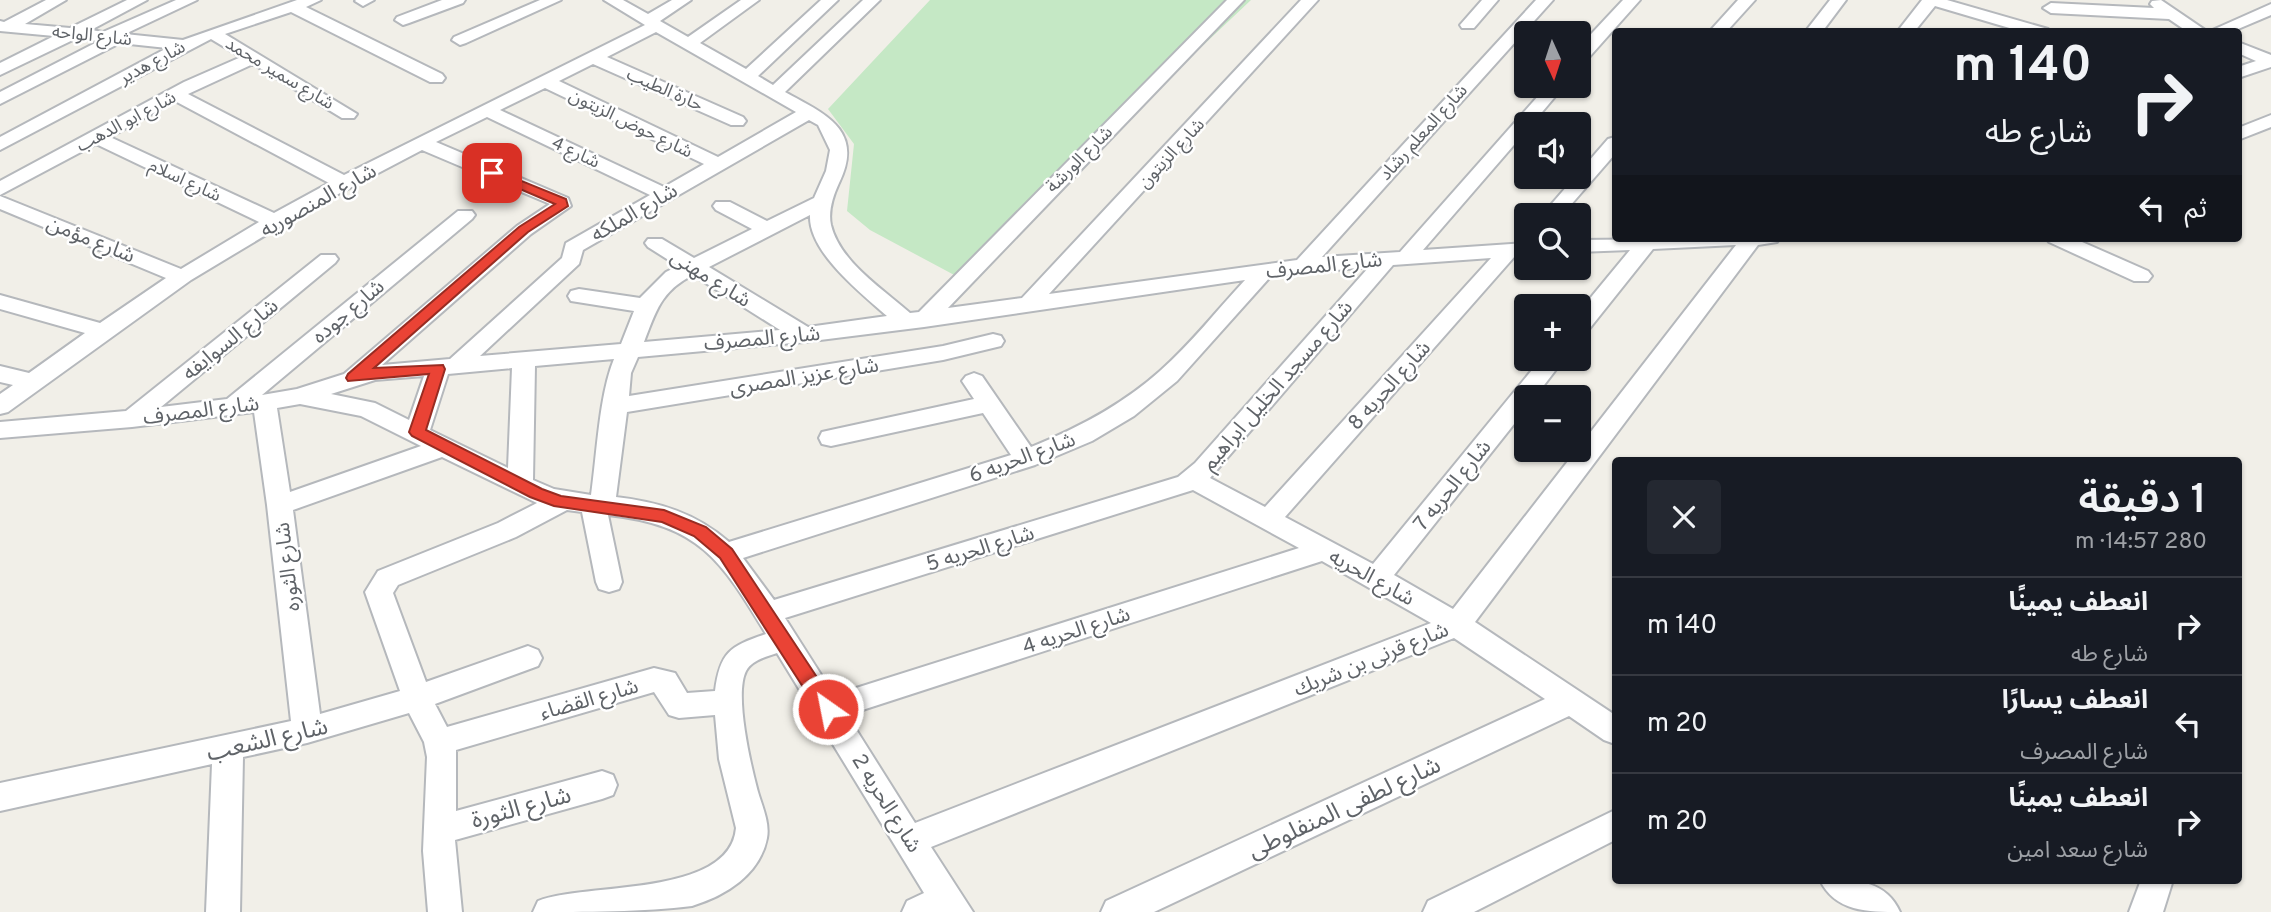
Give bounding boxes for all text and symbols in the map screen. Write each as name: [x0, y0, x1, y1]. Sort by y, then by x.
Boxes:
street label: شارع الواحه: [51, 21, 133, 53]
north arrow: [1514, 21, 1591, 98]
map controls: [1514, 21, 1591, 462]
street label: شارع سمير محمد: [220, 33, 338, 117]
street label: شارع هدير: [115, 36, 190, 92]
text: 140 m: [1953, 37, 2092, 99]
icon: right: [2116, 56, 2207, 147]
street label: حارة الطيب: [623, 63, 706, 117]
street label: شارع المعلم رشاد: [1375, 80, 1474, 187]
street label: شارع حوض الزيتون: [564, 85, 696, 165]
street label: شارع ابو الدهب: [73, 86, 181, 159]
button: sound: [1514, 112, 1591, 189]
street label: شارع الزيتون: [1134, 114, 1211, 195]
text: شارع طه: [1985, 114, 2092, 154]
street label: شارع الورشة: [1042, 122, 1119, 199]
street label: شارع 4: [547, 132, 603, 175]
pin: [462, 143, 522, 203]
icon: arrive: [473, 154, 511, 192]
street label: شارع اسلام: [144, 155, 224, 209]
street label: شارع المنصوريه: [256, 158, 382, 244]
street label: شارع الملكه: [587, 178, 683, 249]
icon: left: [2133, 189, 2171, 227]
text: ثم: [2185, 194, 2207, 227]
button: search: [1514, 203, 1591, 280]
street label: شارع مؤمن: [42, 210, 139, 270]
street label: شارع مهنى: [665, 244, 756, 315]
street label: شارع المصرف: [1265, 247, 1384, 286]
street label: شارع جوده: [307, 274, 391, 350]
street label: شارع السوايفه: [177, 293, 285, 387]
button: +: [1514, 294, 1591, 371]
street label: شارع مسجد الخليل ابراهيم: [1197, 295, 1360, 477]
street label: شارع المصرف: [703, 321, 821, 358]
street label: شارع الحريه 8: [1343, 335, 1438, 437]
street label: شارع عزيز المصرى: [728, 352, 881, 403]
button: −: [1514, 385, 1591, 462]
street label: شارع المصرف: [142, 391, 261, 432]
street label: شارع الحريه 6: [966, 427, 1079, 490]
street label: شارع الحريه 7: [1408, 435, 1498, 537]
text: 1 دقيقة: [2078, 475, 2207, 528]
button: close: [1647, 480, 1721, 554]
street label: شارع الحريه 5: [923, 520, 1038, 579]
street label: شارع الثوره: [270, 521, 307, 613]
text: 280 m · 14:57: [2075, 528, 2207, 557]
street label: شارع الحريه: [1324, 544, 1419, 613]
text: انعطف يمينًا: [2009, 587, 2148, 620]
street label: شارع الحريه 4: [1019, 601, 1134, 662]
icon: right: [2169, 607, 2207, 645]
text: 140 m: [1647, 610, 1717, 643]
street label: شارع قرنى بن شريك: [1290, 617, 1453, 704]
text: شارع طه: [2071, 641, 2148, 670]
position arrow: [791, 672, 865, 746]
street label: شارع القضاء: [537, 673, 642, 727]
text: انعطف يسارًا: [2002, 685, 2148, 718]
icon: left: [2169, 705, 2207, 743]
text: 20 m: [1647, 708, 1708, 741]
street label: شارع الشعب: [204, 712, 331, 769]
text: شارع المصرف: [2020, 739, 2148, 768]
street label: شارع الحريه 2: [845, 749, 927, 858]
street label: شارع لطفى المنفلوطى: [1244, 751, 1446, 867]
street label: شارع الثورة: [468, 781, 575, 837]
text: انعطف يمينًا: [2009, 783, 2148, 816]
icon: right: [2169, 803, 2207, 841]
text: 20 m: [1647, 806, 1708, 839]
text: شارع سعد امين: [2007, 837, 2148, 866]

